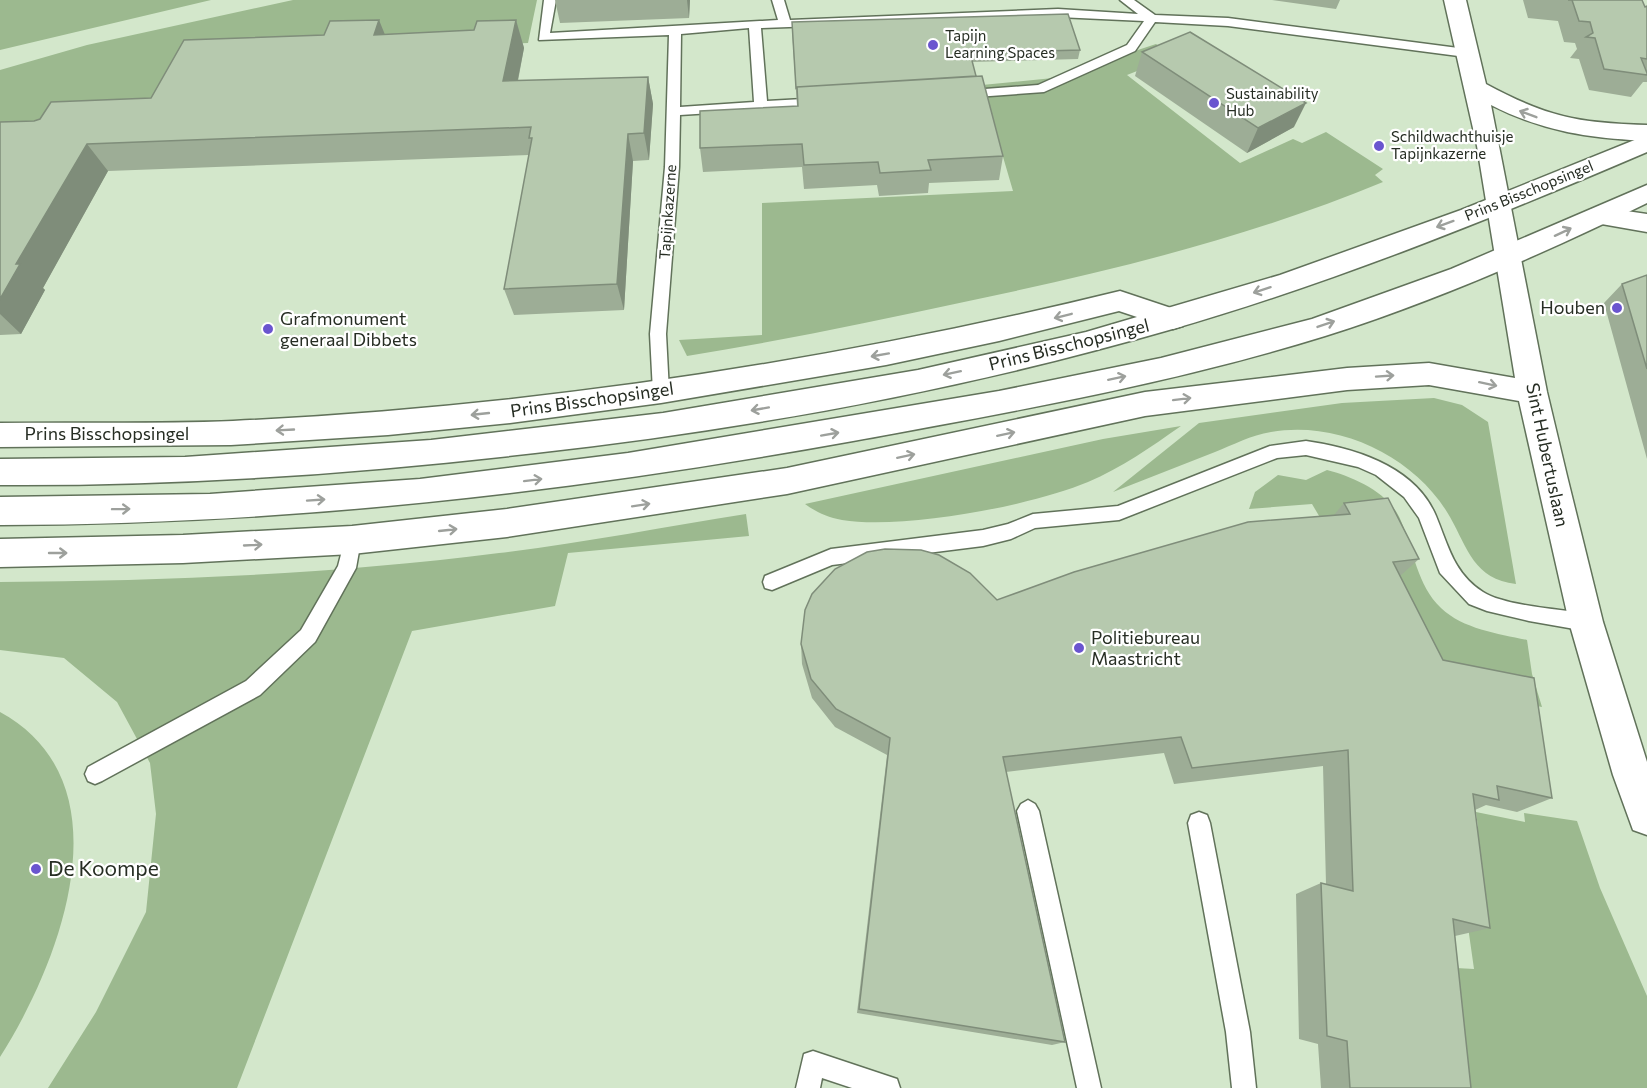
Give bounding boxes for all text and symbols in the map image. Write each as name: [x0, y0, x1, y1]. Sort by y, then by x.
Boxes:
place label: Tapijn Learning Spaces: [945, 26, 1055, 61]
marker: Tapijn Learning Spaces: [926, 38, 940, 52]
place label: Sustainability Hub: [1226, 84, 1319, 119]
marker: Sustainability Hub: [1207, 96, 1221, 110]
one-way arrow: [1519, 108, 1537, 119]
place label: Schildwachthuisje Tapijnkazerne: [1391, 127, 1513, 162]
marker: Schildwachthuisje Tapijnkazerne: [1372, 139, 1386, 153]
street label: Prins Bisschopsingel: [1462, 156, 1596, 224]
street label: Tapijnkazerne: [655, 164, 679, 260]
one-way arrow: [1436, 219, 1455, 230]
one-way arrow: [1553, 225, 1571, 237]
one-way arrow: [1253, 285, 1272, 296]
place label: Houben: [1540, 296, 1605, 318]
marker: Houben: [1610, 301, 1624, 315]
place label: Grafmonument generaal Dibbets: [280, 307, 417, 350]
one-way arrow: [1054, 310, 1073, 322]
street label: Prins Bisschopsingel: [986, 313, 1151, 375]
one-way arrow: [1316, 317, 1335, 328]
marker: Grafmonument generaal Dibbets: [261, 322, 275, 336]
one-way arrow: [871, 350, 890, 361]
one-way arrow: [943, 368, 962, 379]
one-way arrow: [1375, 370, 1394, 381]
one-way arrow: [1107, 372, 1126, 383]
street label: Prins Bisschopsingel: [509, 377, 675, 421]
one-way arrow: [1478, 379, 1498, 390]
street label: Sint Hubertuslaan: [1522, 381, 1574, 529]
one-way arrow: [1171, 393, 1191, 404]
one-way arrow: [751, 404, 771, 415]
one-way arrow: [470, 409, 490, 420]
street label: Prins Bisschopsingel: [25, 422, 189, 444]
one-way arrow: [276, 424, 296, 435]
one-way arrow: [819, 428, 839, 439]
one-way arrow: [996, 428, 1016, 439]
one-way arrow: [896, 450, 915, 461]
one-way arrow: [523, 474, 543, 485]
one-way arrow: [306, 495, 326, 506]
one-way arrow: [631, 499, 650, 510]
one-way arrow: [111, 503, 131, 515]
one-way arrow: [437, 524, 457, 535]
one-way arrow: [243, 540, 263, 551]
one-way arrow: [48, 547, 68, 559]
place label: Politiebureau Maastricht: [1091, 626, 1200, 669]
marker: Politiebureau Maastricht: [1072, 641, 1086, 655]
place label: De Koompe: [48, 855, 159, 880]
marker: De Koompe: [29, 862, 43, 876]

